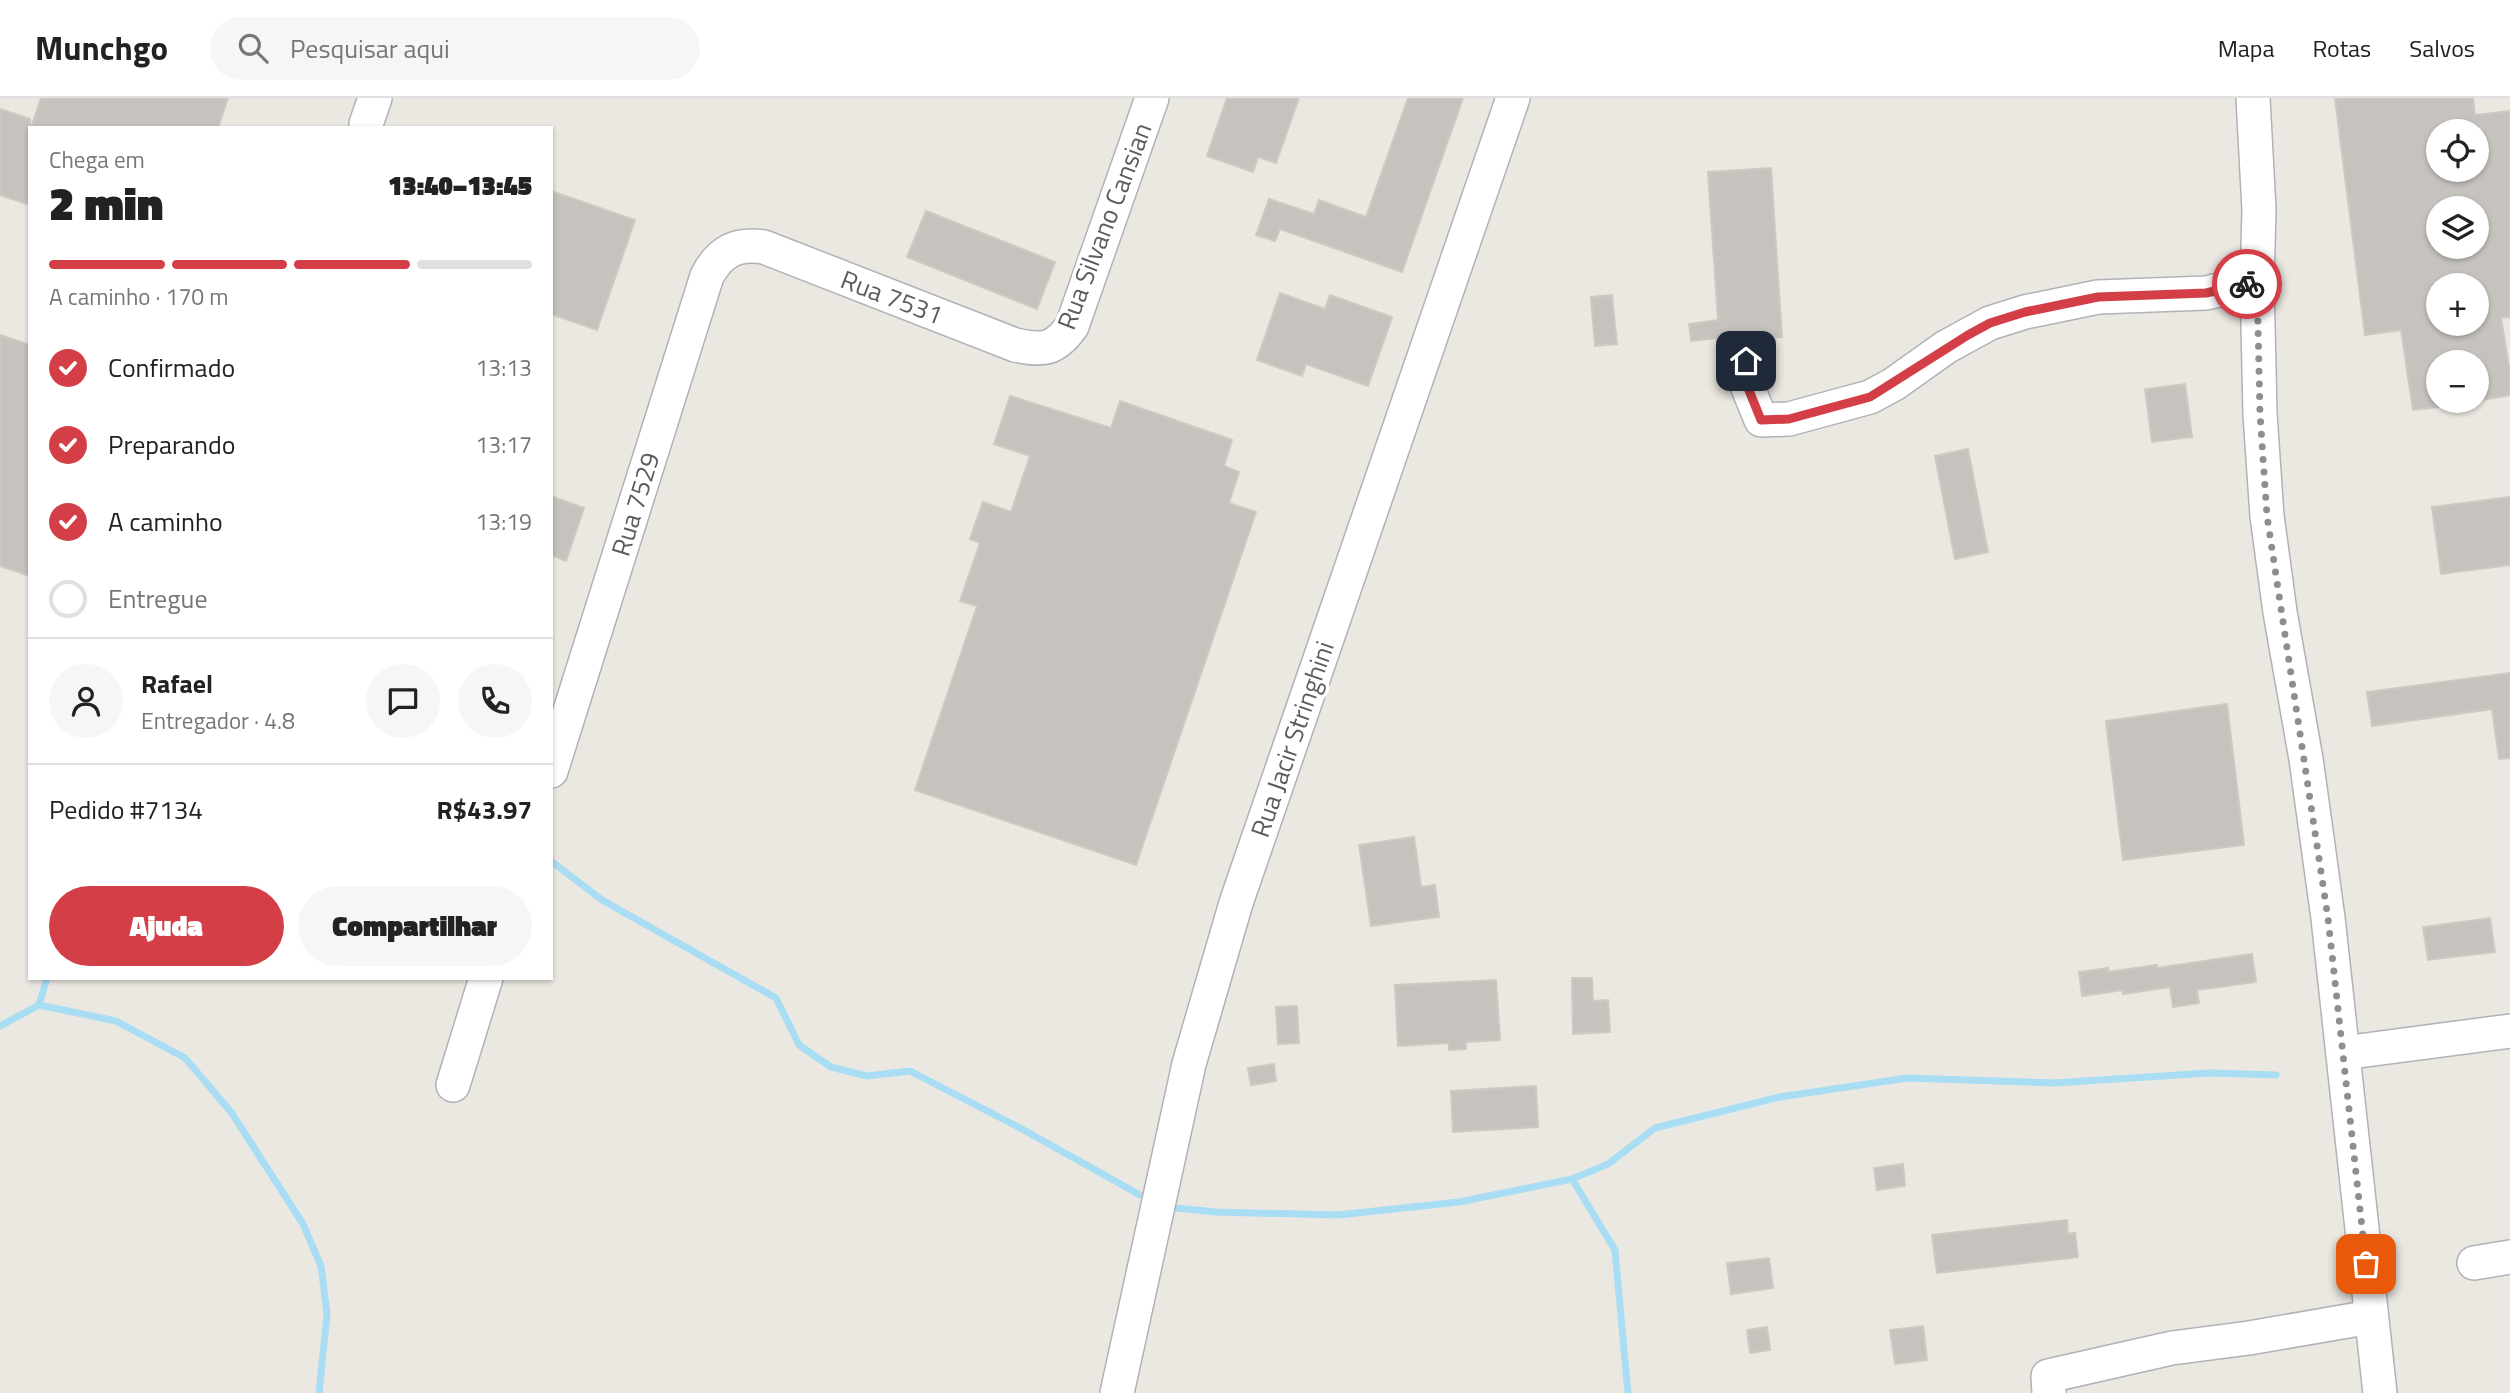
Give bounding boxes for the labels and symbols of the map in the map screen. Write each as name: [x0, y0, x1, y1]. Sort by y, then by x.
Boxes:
street label: Rua Silvano Cansian: [1047, 117, 1161, 335]
courier: [2212, 249, 2282, 319]
street label: Rua 7531: [835, 260, 949, 334]
pin: [1716, 331, 1776, 391]
street label: Rua 7529: [601, 447, 669, 561]
street label: Rua Jacir Stringhini: [1240, 636, 1344, 842]
pin: [2336, 1234, 2396, 1294]

